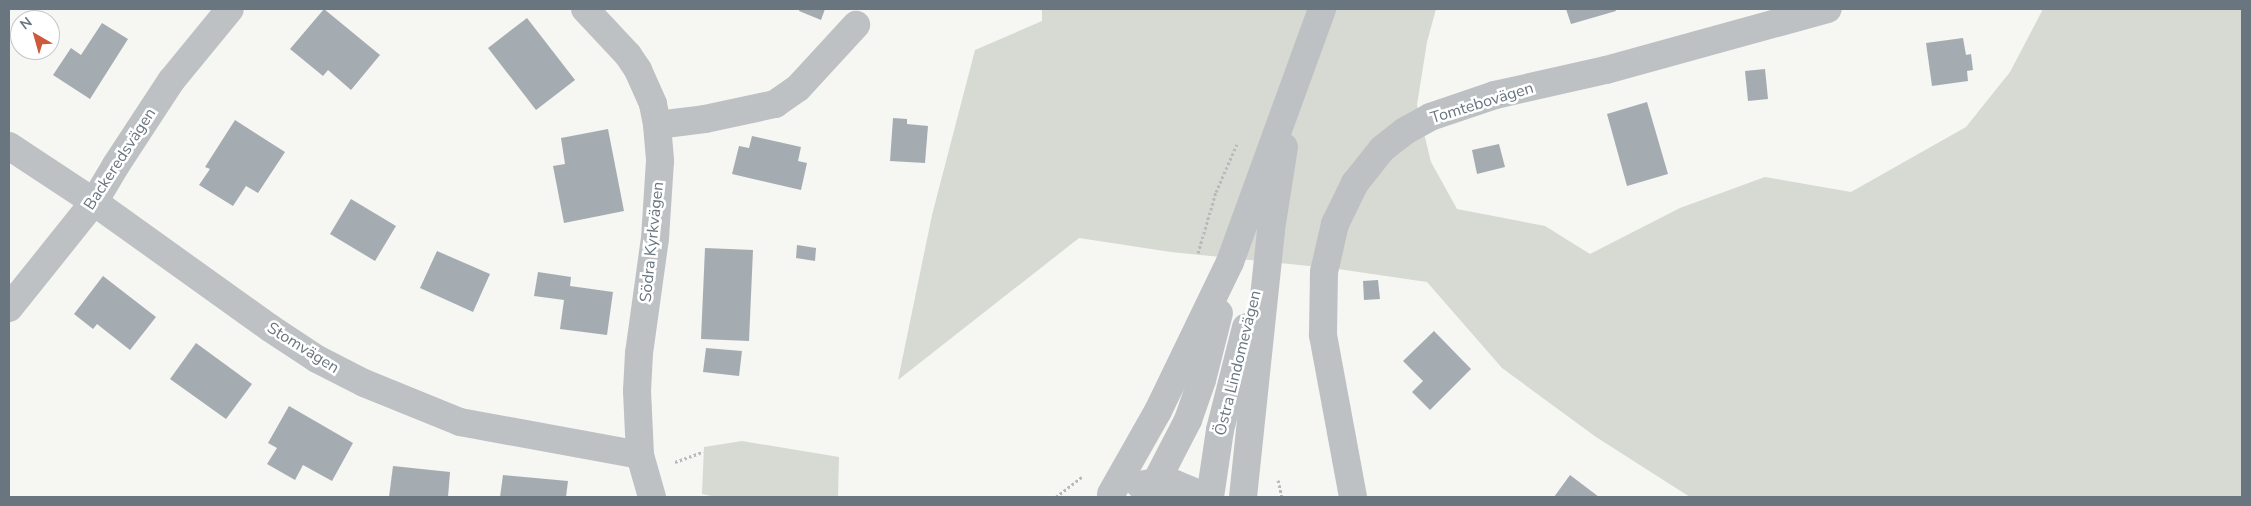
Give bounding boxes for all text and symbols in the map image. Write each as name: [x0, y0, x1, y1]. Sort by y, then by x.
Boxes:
north arrow: [10, 10, 60, 60]
text: N: [16, 13, 36, 34]
street label: Tomtebovägen: [1428, 78, 1536, 128]
street label: Backeredsvägen: [80, 104, 160, 214]
street label: Södra Kyrkvägen: [636, 181, 668, 303]
street label: Östra Lindomevägen: [1211, 288, 1265, 438]
street label: Stomvägen: [263, 318, 343, 378]

